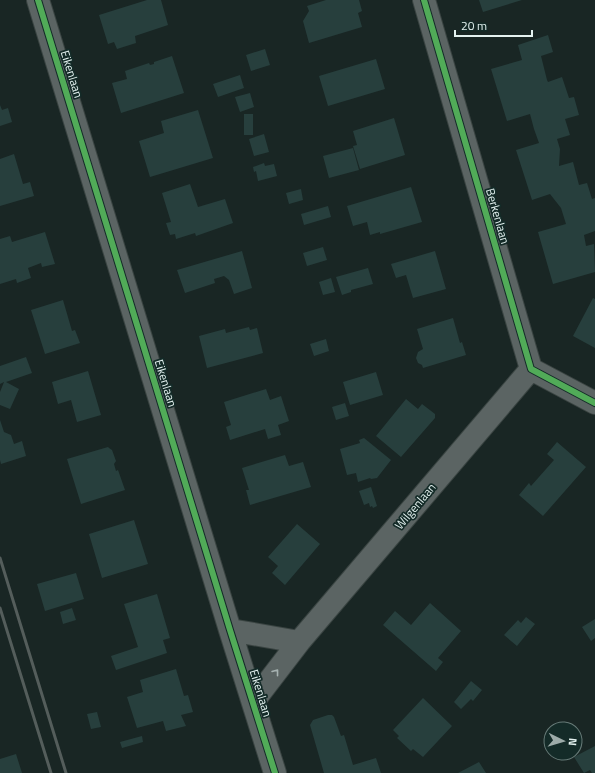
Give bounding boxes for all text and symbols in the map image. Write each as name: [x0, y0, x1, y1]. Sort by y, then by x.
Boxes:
scale bar: [455, 12, 532, 38]
text: 20 m: [461, 16, 487, 35]
street label: Eikenlaan: [56, 48, 88, 100]
street label: Berkenlaan: [481, 186, 515, 246]
street label: Eikenlaan: [150, 357, 182, 409]
street label: Wilgenlaan: [390, 478, 440, 534]
street label: Eikenlaan: [245, 667, 277, 719]
one-way arrow: [271, 670, 278, 677]
north arrow: [543, 721, 583, 761]
text: N: [565, 737, 581, 746]

